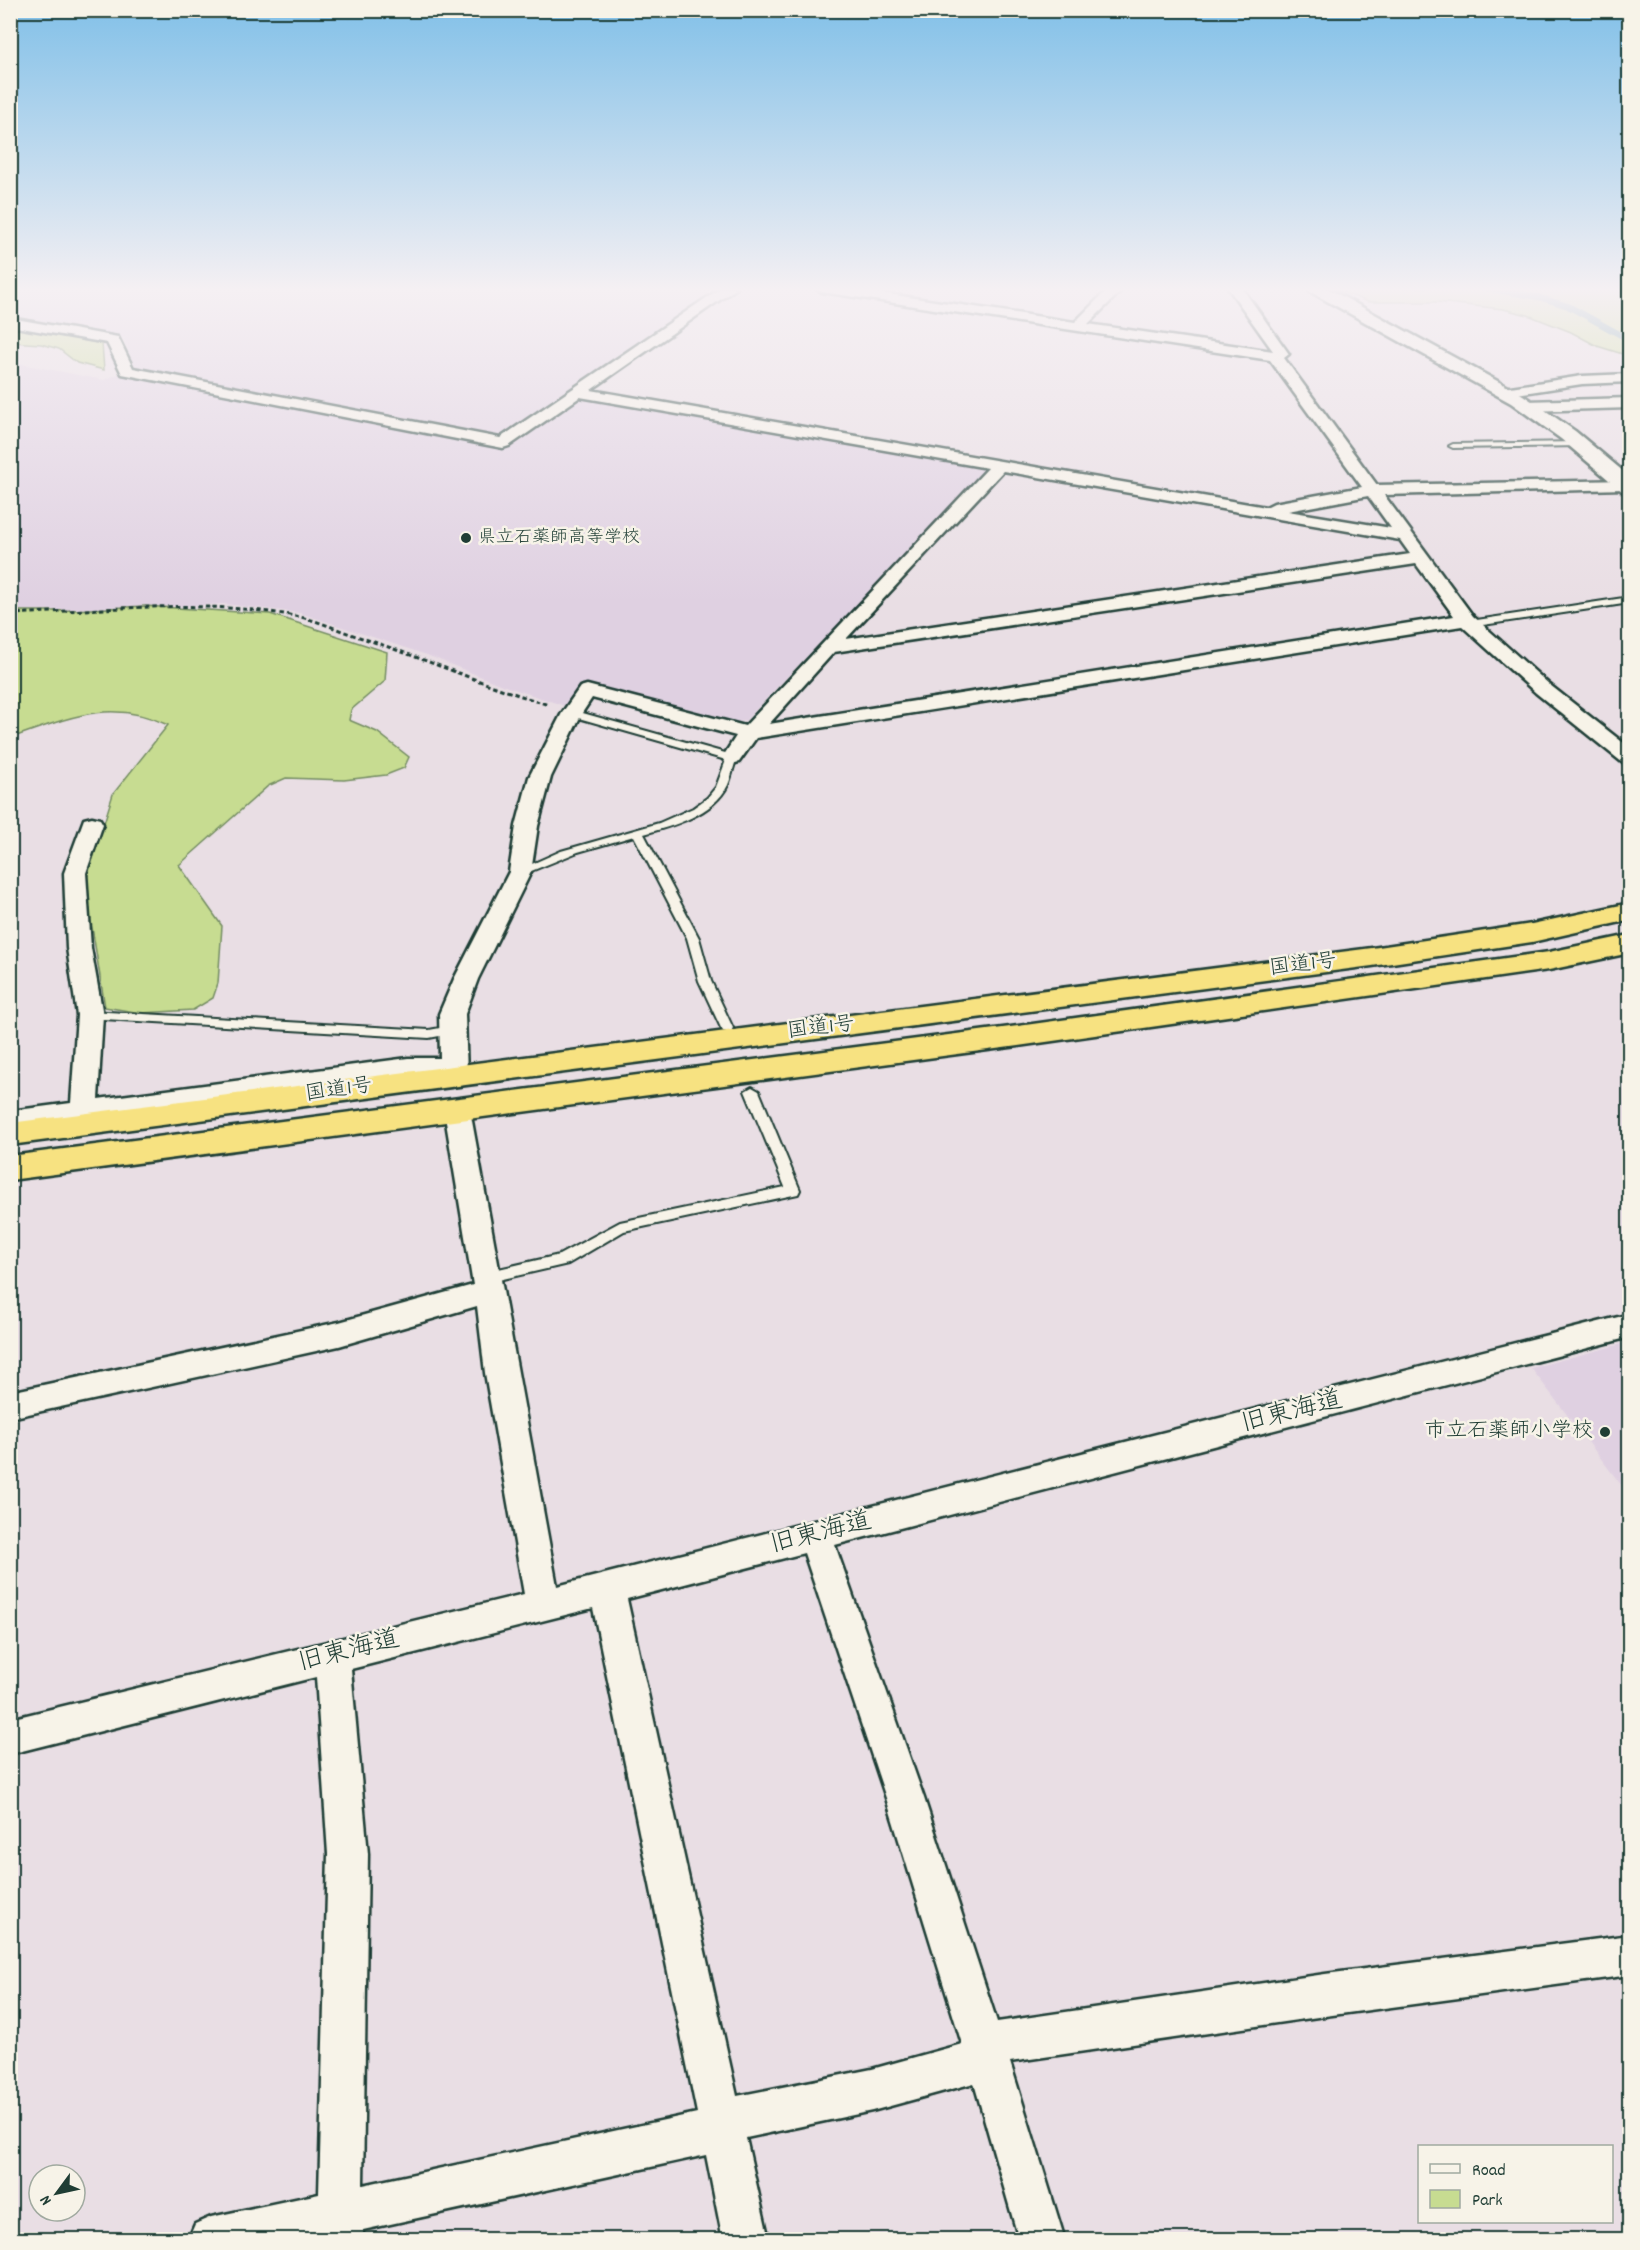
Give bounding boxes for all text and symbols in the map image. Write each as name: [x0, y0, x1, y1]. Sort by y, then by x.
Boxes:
place label: 県立石薬師高等学校: [478, 526, 640, 551]
marker: 県立石薬師高等学校: [459, 531, 473, 545]
street label: 国道1号: [1268, 947, 1338, 985]
street label: 国道1号: [786, 1010, 856, 1048]
street label: 国道1号: [303, 1071, 375, 1111]
street label: 旧東海道: [1237, 1382, 1347, 1444]
place label: 市立石薬師小学校: [1425, 1417, 1593, 1447]
marker: 市立石薬師小学校: [1598, 1425, 1612, 1439]
street label: 旧東海道: [766, 1503, 876, 1565]
street label: 旧東海道: [294, 1621, 404, 1683]
legend: [1418, 2145, 1613, 2223]
text: Road: [1472, 2159, 1506, 2184]
north arrow: [27, 2163, 87, 2223]
text: Park: [1472, 2189, 1503, 2214]
text: N: [35, 2190, 58, 2209]

